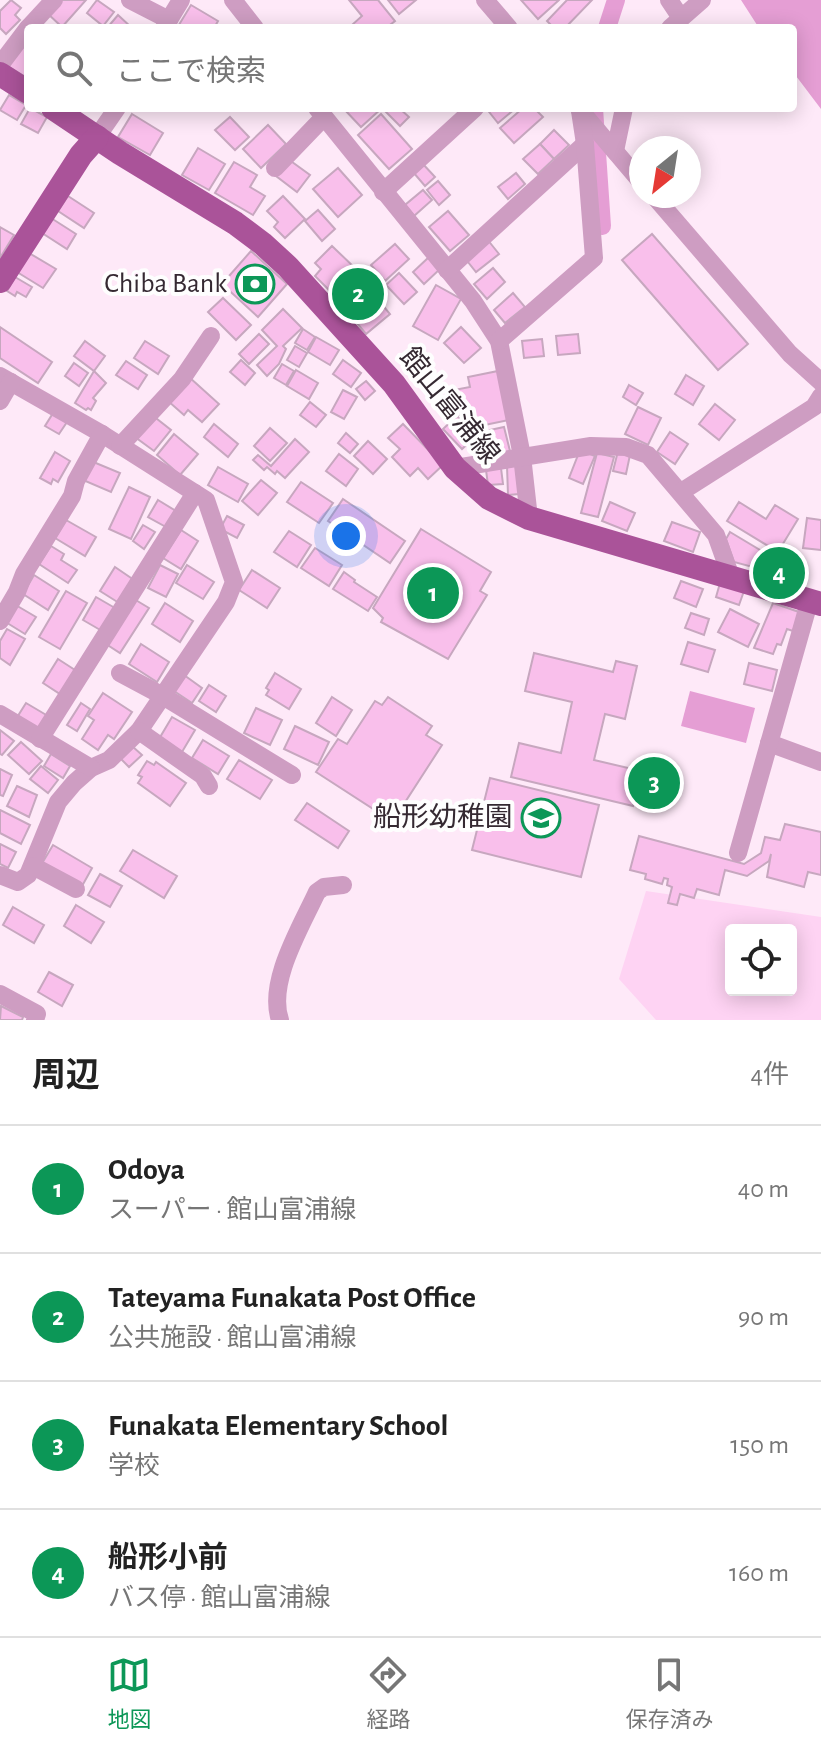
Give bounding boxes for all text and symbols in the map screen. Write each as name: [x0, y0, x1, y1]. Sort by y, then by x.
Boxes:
search box: [24, 24, 797, 112]
icon: search: [52, 46, 96, 90]
text: ここで検索: [116, 57, 266, 87]
north arrow: [629, 136, 701, 208]
bank icon: Chiba Bank: [234, 263, 276, 305]
pin: 2: [332, 264, 384, 324]
place label: Chiba Bank: [104, 270, 227, 298]
street label: 館山富浦線: [394, 342, 505, 469]
your location: [326, 516, 366, 556]
pin: 4: [753, 543, 805, 603]
pin: 1: [407, 563, 459, 623]
pin: 3: [628, 753, 680, 813]
school or university icon: 船形幼稚園: [520, 797, 562, 839]
place label: 船形幼稚園: [373, 802, 513, 832]
map controls: [725, 924, 797, 996]
button: locate: [725, 924, 797, 996]
text: 周辺: [32, 1059, 100, 1093]
text: 4件: [750, 1062, 789, 1088]
text: Odoya: [108, 1155, 185, 1185]
text: 1: [53, 1176, 63, 1202]
text: 40 m: [738, 1176, 789, 1202]
text: スーパー · 館山富浦線: [108, 1197, 356, 1223]
text: Tateyama Funakata Post Office: [108, 1283, 476, 1313]
text: 2: [52, 1304, 64, 1330]
text: 90 m: [738, 1304, 789, 1330]
text: 公共施設 · 館山富浦線: [108, 1325, 357, 1351]
text: Funakata Elementary School: [108, 1411, 449, 1441]
text: 3: [52, 1432, 64, 1458]
text: 150 m: [730, 1432, 789, 1458]
text: 学校: [108, 1453, 160, 1479]
text: 船形小前: [108, 1543, 228, 1573]
text: 4: [51, 1560, 65, 1586]
text: 160 m: [729, 1560, 789, 1586]
text: バス停 · 館山富浦線: [108, 1585, 331, 1611]
tab: 地図: [107, 1653, 152, 1733]
tab: 経路: [366, 1653, 411, 1733]
tab: 保存済み: [625, 1653, 714, 1733]

